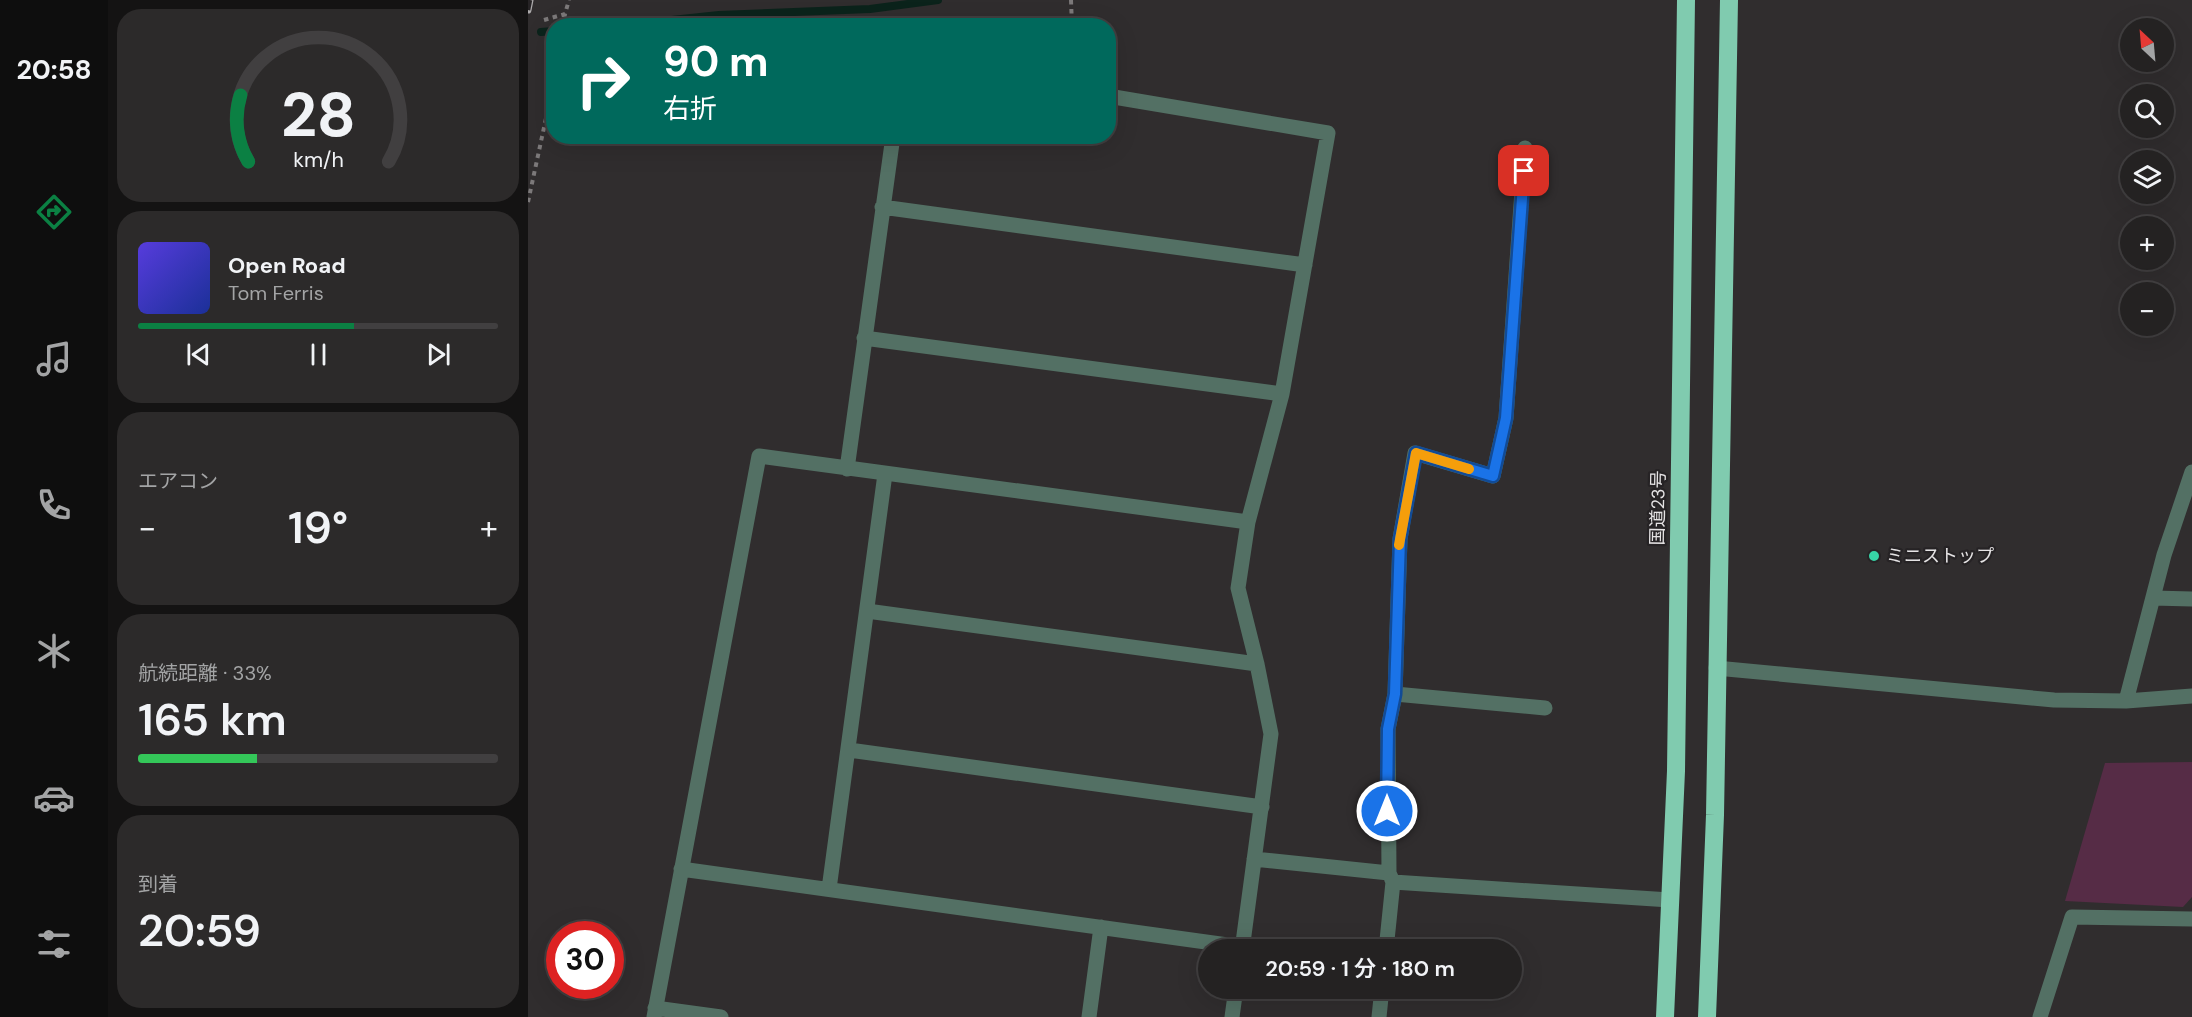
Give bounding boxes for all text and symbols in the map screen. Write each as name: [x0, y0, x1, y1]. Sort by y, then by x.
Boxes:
north arrow: [2120, 18, 2174, 72]
map controls: [2120, 18, 2174, 336]
text: 90 m: [663, 34, 769, 89]
icon: right: [564, 42, 642, 120]
text: 20:58: [16, 52, 92, 87]
text: 28: [280, 74, 356, 155]
button: search: [2120, 84, 2174, 138]
text: 右折: [663, 91, 717, 126]
pin: [1498, 145, 1549, 196]
text: km/h: [293, 147, 343, 175]
button: layers: [2120, 150, 2174, 204]
icon: arrive: [1507, 154, 1540, 187]
icon: directions: [33, 191, 75, 233]
button: +: [2120, 216, 2174, 270]
text: Open Road: [228, 251, 346, 280]
text: Tom Ferris: [228, 280, 324, 306]
button: −: [2120, 282, 2174, 336]
icon: music: [33, 338, 75, 380]
icon: previous: [182, 338, 215, 371]
icon: pause: [302, 338, 335, 371]
icon: next: [422, 338, 455, 371]
text: エアコン: [138, 468, 218, 494]
street label: 国道23号: [1645, 470, 1671, 546]
icon: phone: [33, 484, 75, 526]
text: 19°: [288, 498, 348, 557]
text: −: [138, 506, 156, 549]
text: +: [480, 506, 498, 549]
place label: ミニストップ: [1886, 544, 1994, 568]
marker: ミニストップ: [1867, 549, 1881, 563]
icon: climate: [33, 630, 75, 672]
text: 航続距離 · 33%: [138, 660, 272, 686]
text: 165 km: [138, 690, 287, 749]
icon: car: [33, 777, 75, 819]
position arrow: [1355, 779, 1419, 843]
text: 到着: [138, 871, 178, 897]
text: 20:59: [138, 901, 261, 960]
speed limit sign: 30: [546, 921, 624, 999]
icon: filters: [33, 923, 75, 965]
text: 20:59 · 1 分 · 180 m: [1265, 954, 1455, 983]

